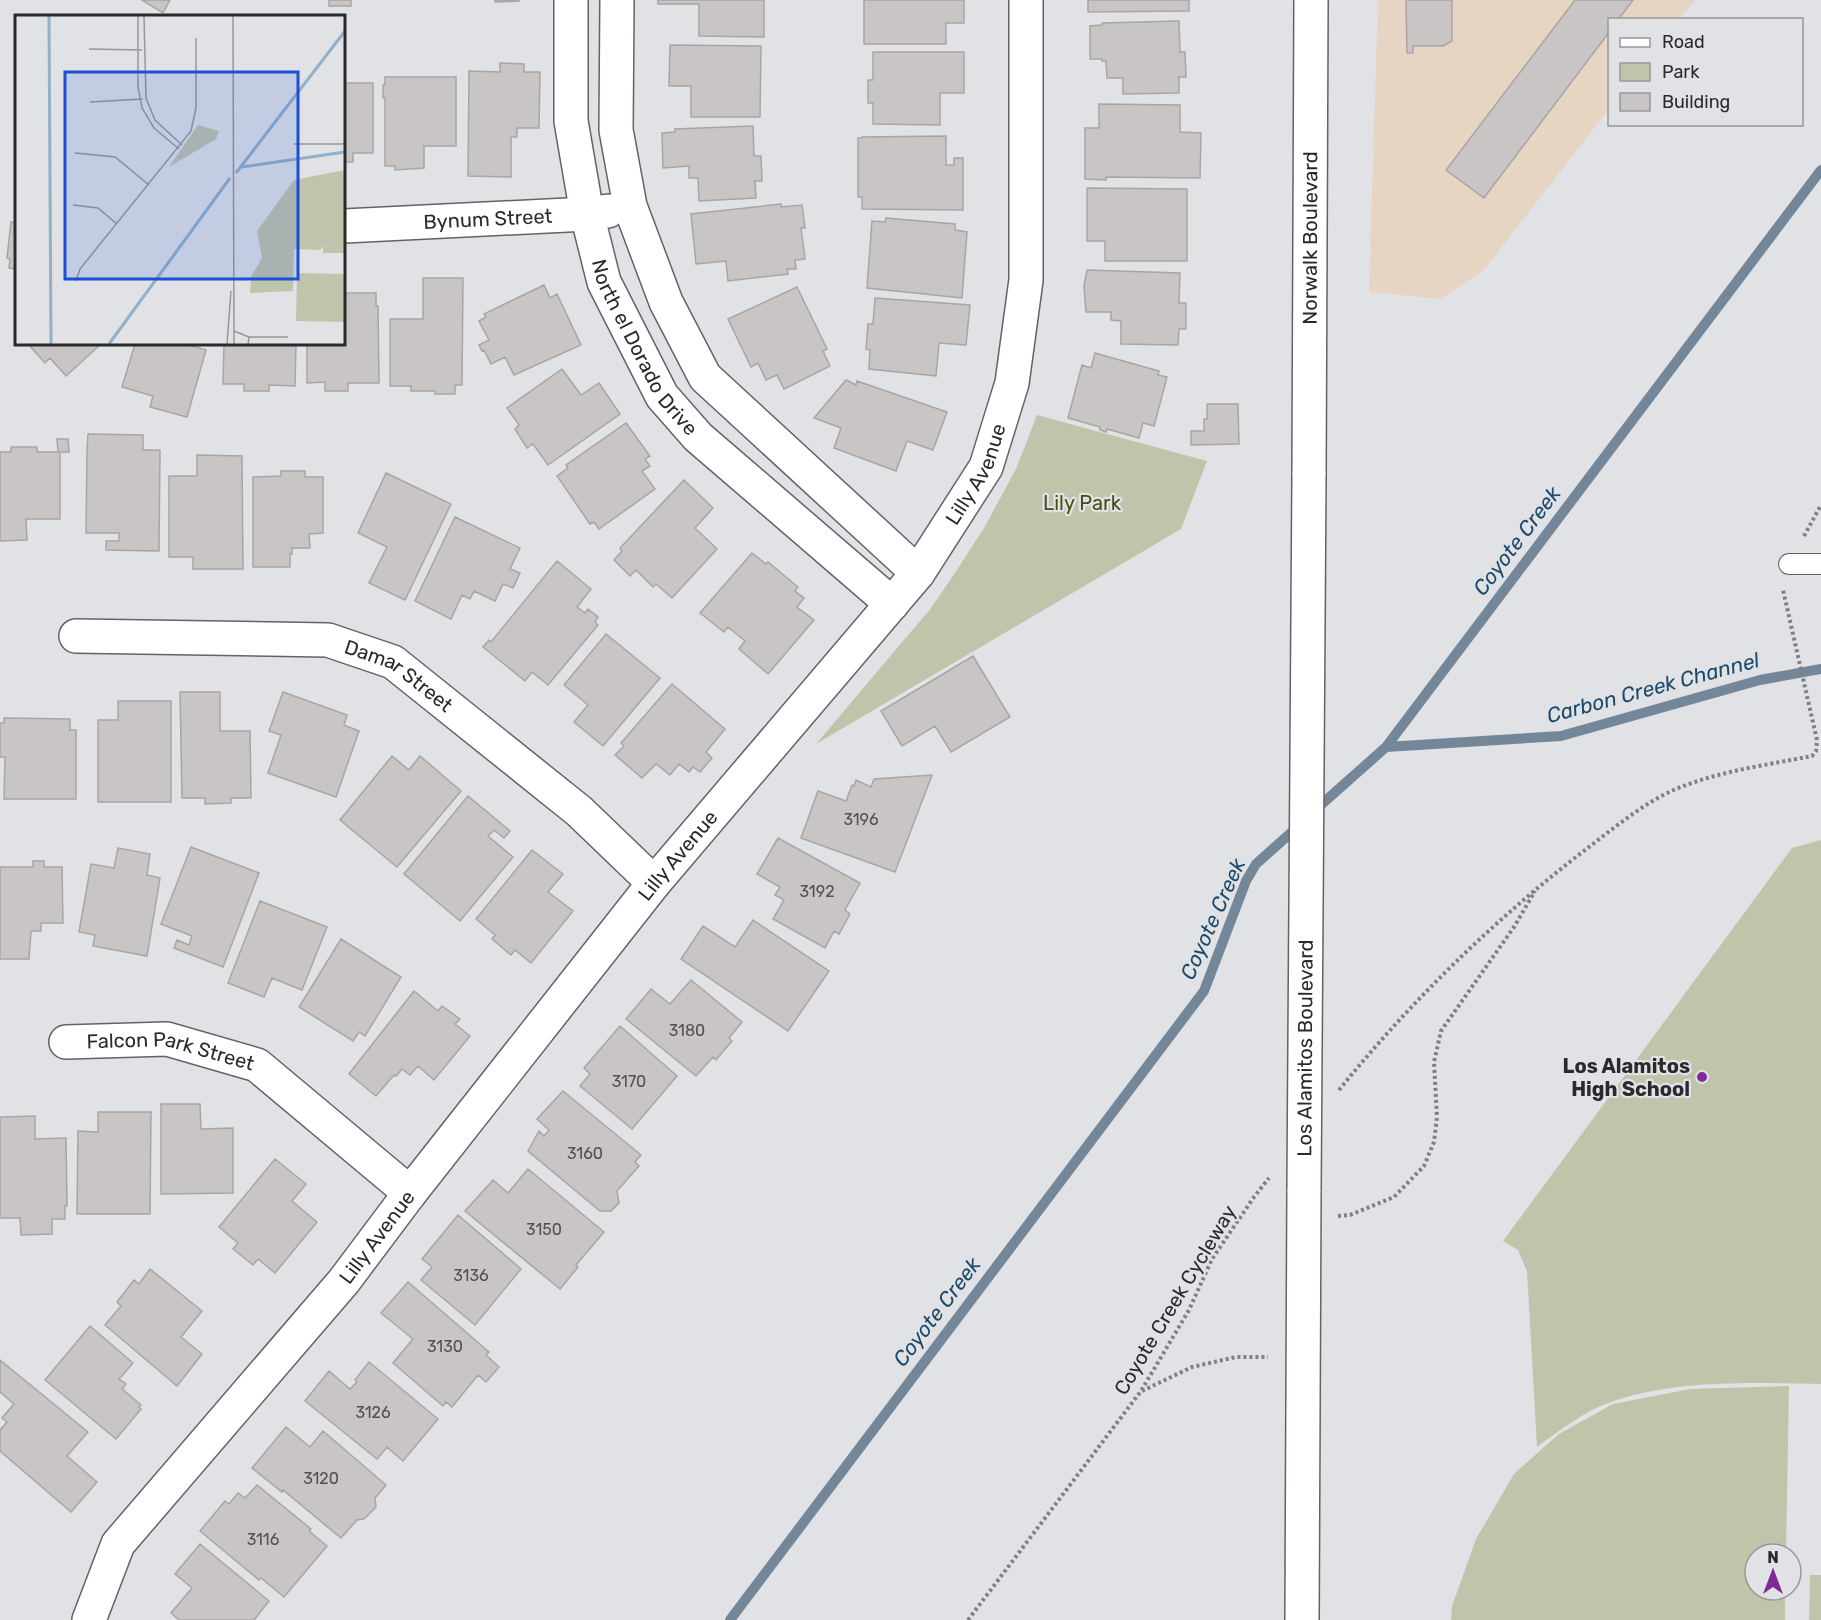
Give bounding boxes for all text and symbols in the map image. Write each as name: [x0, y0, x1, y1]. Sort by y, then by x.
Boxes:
inset map: [15, 15, 345, 345]
legend: [1608, 18, 1803, 126]
text: Road: [1662, 31, 1705, 53]
text: Park: [1662, 61, 1700, 83]
text: Building: [1662, 91, 1730, 113]
street label: Norwalk Boulevard: [1298, 151, 1322, 325]
street label: Bynum Street: [423, 204, 553, 234]
street label: North el Dorado Drive: [587, 257, 703, 440]
street label: Lilly Avenue: [940, 421, 1011, 529]
water label: Coyote Creek: [1468, 480, 1566, 600]
park label: Lily Park: [1043, 491, 1122, 515]
street label: Damar Street: [341, 634, 458, 717]
water label: Carbon Creek Channel: [1544, 647, 1763, 728]
street label: Lilly Avenue: [633, 805, 723, 905]
house number: 3196: [843, 810, 879, 829]
water label: Coyote Creek: [1175, 853, 1251, 983]
house number: 3192: [799, 882, 835, 901]
street label: Los Alamitos Boulevard: [1292, 939, 1318, 1157]
house number: 3180: [669, 1021, 705, 1040]
street label: Falcon Park Street: [86, 1027, 257, 1076]
place label: Los Alamitos High School: [1563, 1054, 1690, 1101]
marker: Los Alamitos High School: [1695, 1070, 1709, 1084]
house number: 3170: [612, 1072, 646, 1091]
house number: 3160: [567, 1144, 603, 1163]
street label: Lilly Avenue: [334, 1186, 420, 1289]
street label: Coyote Creek Cycleway: [1109, 1201, 1241, 1399]
house number: 3150: [526, 1220, 562, 1239]
water label: Coyote Creek: [888, 1251, 986, 1371]
house number: 3136: [453, 1266, 489, 1285]
house number: 3130: [427, 1337, 463, 1356]
house number: 3126: [355, 1403, 391, 1422]
house number: 3120: [303, 1469, 339, 1488]
house number: 3116: [247, 1530, 280, 1549]
north arrow: [1743, 1542, 1803, 1602]
text: N: [1767, 1548, 1779, 1567]

